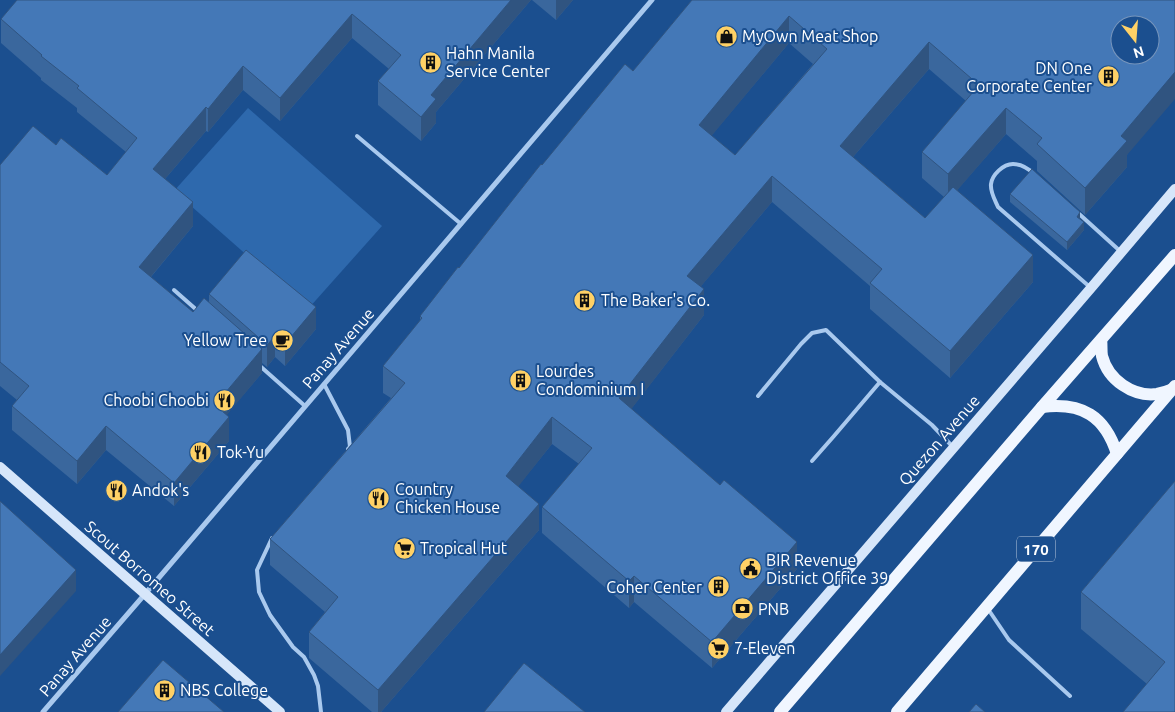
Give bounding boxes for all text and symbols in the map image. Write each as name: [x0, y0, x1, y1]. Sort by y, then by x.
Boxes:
north arrow: [1110, 15, 1160, 65]
shop icon: MyOwn Meat Shop: [714, 24, 738, 48]
place label: MyOwn Meat Shop: [742, 27, 878, 45]
text: N: [1131, 43, 1146, 62]
place label: Hahn Manila Service Center: [446, 44, 550, 80]
building icon: Hahn Manila Service Center: [418, 50, 442, 74]
place label: DN One Corporate Center: [966, 59, 1092, 95]
building icon: DN One Corporate Center: [1096, 65, 1120, 89]
building icon: The Baker's Co.: [573, 288, 597, 312]
place label: The Baker's Co.: [601, 291, 710, 309]
street label: Panay Avenue: [298, 304, 378, 392]
cafe icon: Yellow Tree: [271, 328, 295, 352]
place label: Yellow Tree: [184, 331, 267, 349]
place label: Lourdes Condominium I: [536, 362, 644, 398]
building icon: Lourdes Condominium I: [508, 368, 532, 392]
restaurant icon: Choobi Choobi: [213, 388, 237, 412]
place label: Choobi Choobi: [104, 391, 209, 409]
street label: Quezon Avenue: [895, 391, 983, 489]
restaurant icon: Tok-Yu: [189, 440, 213, 464]
place label: Tok-Yu: [217, 443, 264, 461]
restaurant icon: Andok's: [104, 478, 128, 502]
place label: Country Chicken House: [395, 480, 500, 516]
place label: Andok's: [132, 481, 189, 499]
restaurant icon: Country Chicken House: [367, 486, 391, 510]
street label: Scout Borromeo Street: [82, 517, 219, 640]
supermarket icon: Tropical Hut: [392, 536, 416, 560]
road number: 170: [1017, 536, 1055, 562]
place label: Tropical Hut: [420, 539, 508, 557]
place label: BIR Revenue District Office 39: [766, 551, 888, 587]
public building icon: BIR Revenue District Office 39: [738, 557, 762, 581]
building icon: Coher Center: [706, 575, 730, 599]
place label: Coher Center: [606, 578, 702, 596]
bank icon: PNB: [730, 597, 754, 621]
place label: PNB: [758, 600, 789, 618]
street label: Panay Avenue: [35, 612, 115, 700]
supermarket icon: 7-Eleven: [706, 636, 730, 660]
place label: 7-Eleven: [734, 639, 795, 657]
building icon: NBS College: [152, 678, 176, 702]
place label: NBS College: [180, 681, 268, 699]

